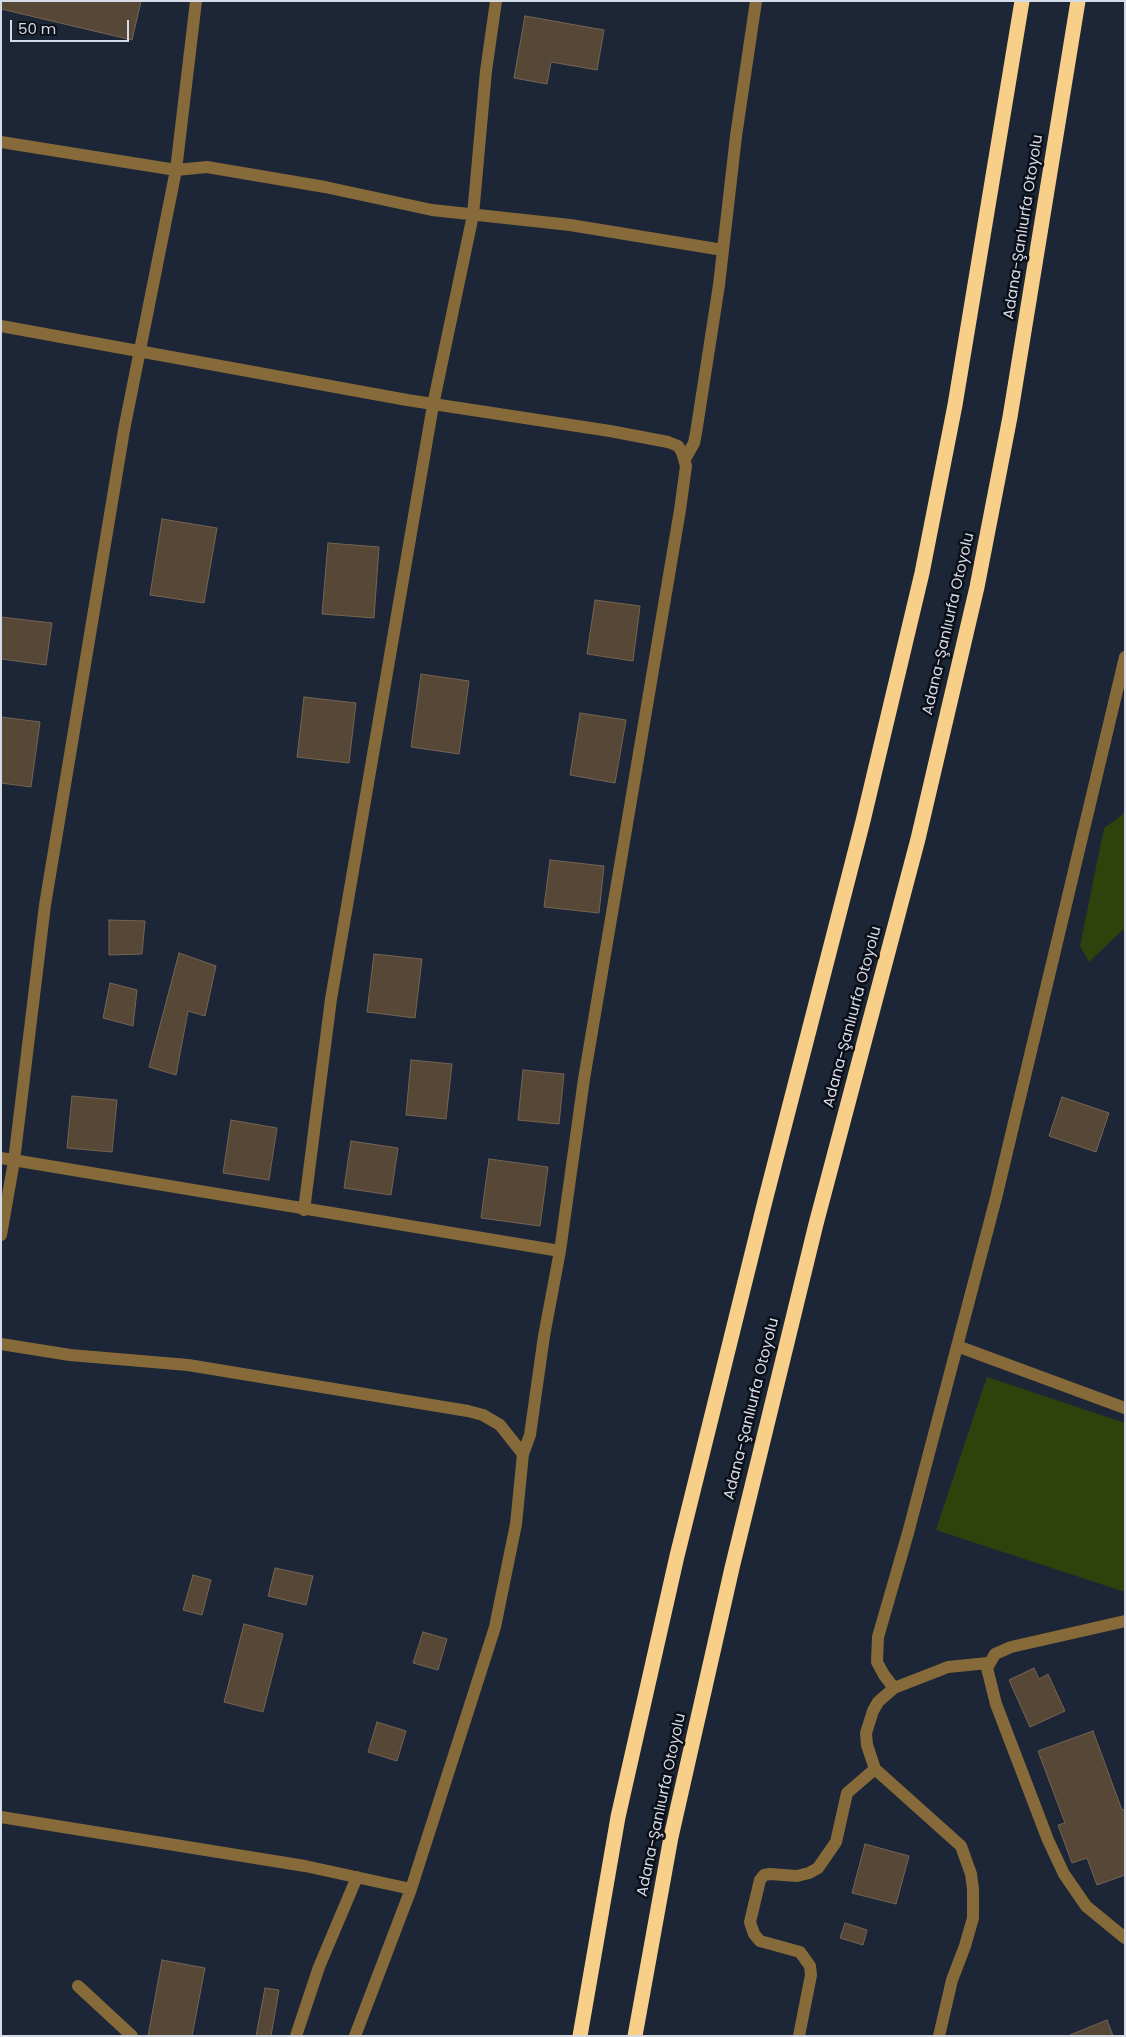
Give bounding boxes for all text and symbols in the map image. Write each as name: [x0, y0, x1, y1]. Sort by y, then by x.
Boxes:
scale bar: [12, 10, 131, 42]
text: 50 m: [18, 18, 56, 39]
street label: Adana-Şanlıurfa Otoyolu: [1001, 133, 1047, 321]
street label: Adana-Şanlıurfa Otoyolu: [919, 531, 979, 717]
street label: Adana-Şanlıurfa Otoyolu: [820, 924, 886, 1110]
street label: Adana-Şanlıurfa Otoyolu: [721, 1316, 783, 1502]
street label: Adana-Şanlıurfa Otoyolu: [634, 1712, 690, 1898]

